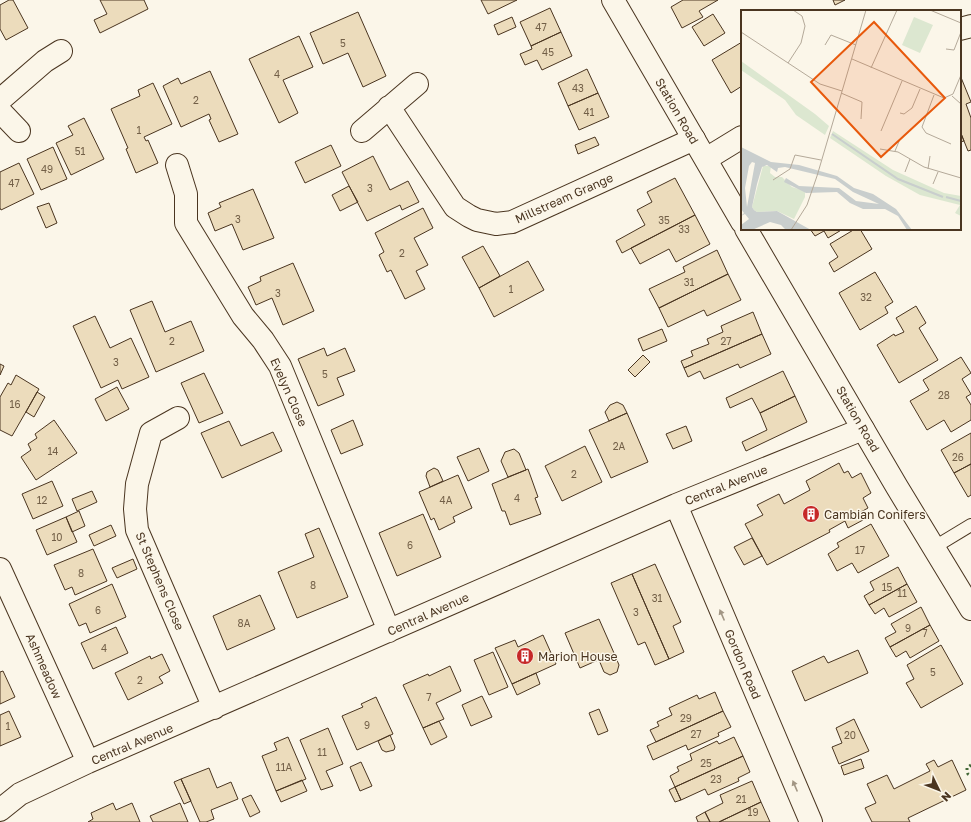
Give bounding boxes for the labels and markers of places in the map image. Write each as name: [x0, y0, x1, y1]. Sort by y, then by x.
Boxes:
building icon: Cambian Conifers: [801, 504, 821, 524]
place label: Cambian Conifers: [824, 507, 926, 522]
building icon: Marion House: [515, 646, 535, 666]
place label: Marion House: [538, 649, 618, 664]

